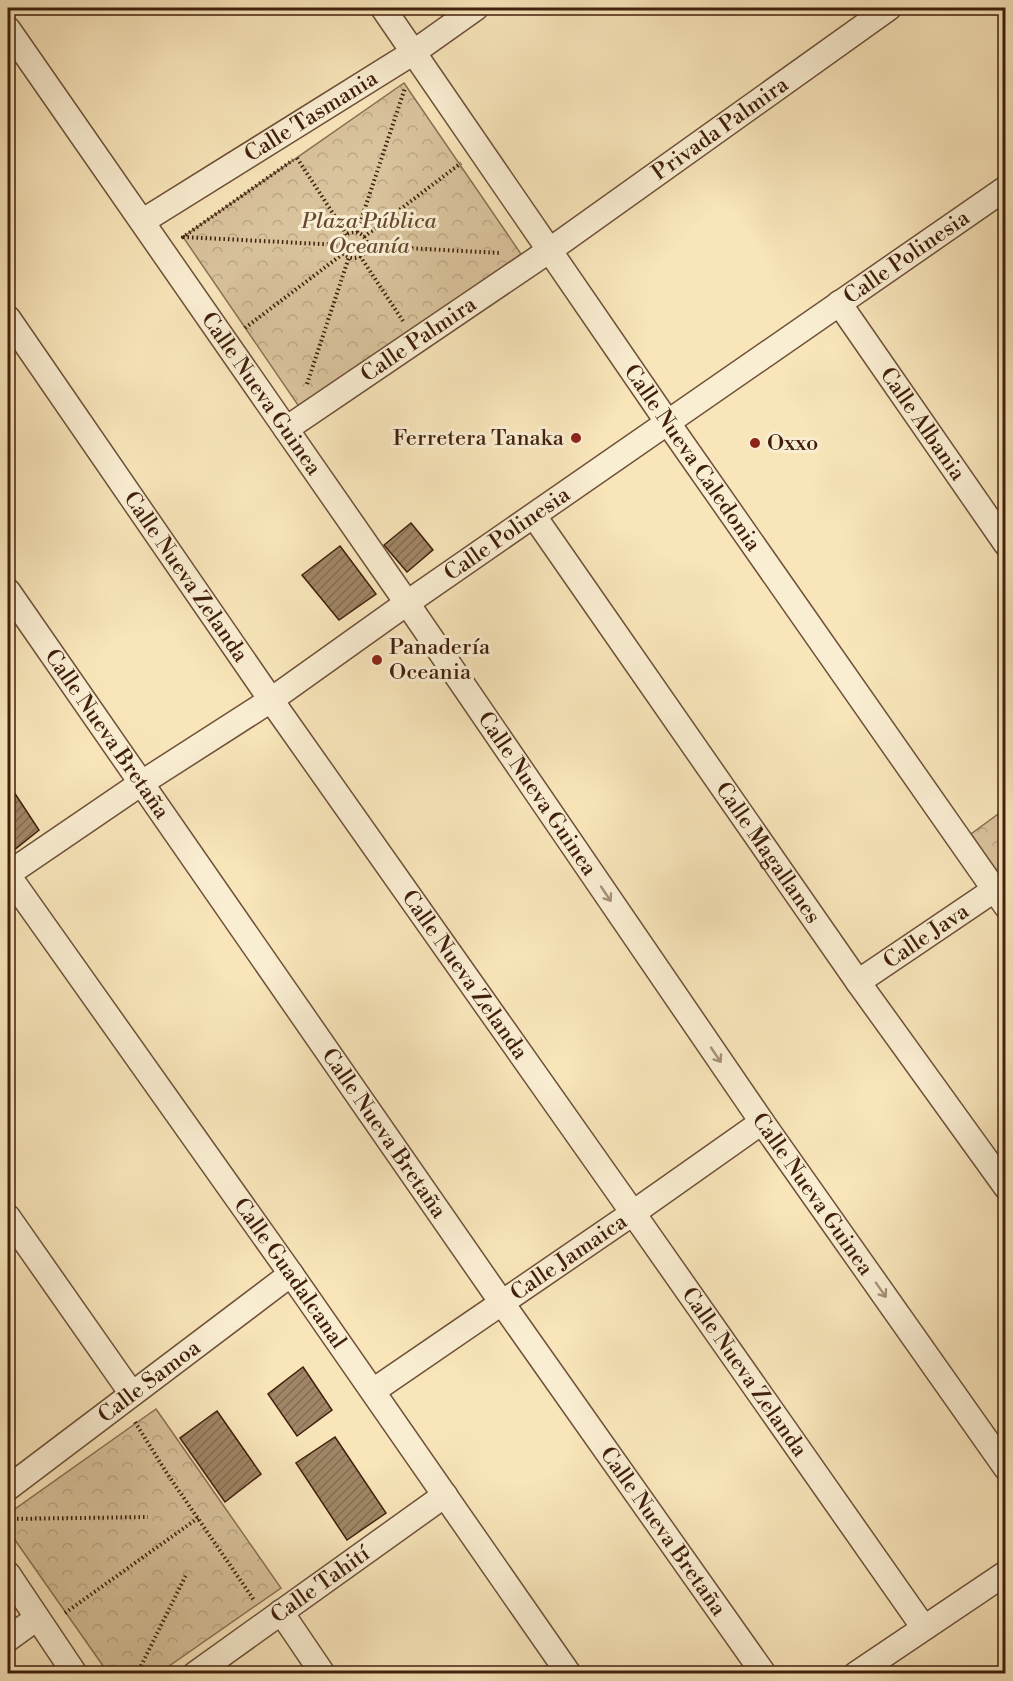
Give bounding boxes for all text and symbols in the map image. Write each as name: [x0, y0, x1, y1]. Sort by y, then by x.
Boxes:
street label: Calle Tasmania: [239, 64, 383, 168]
street label: Privada Palmira: [647, 70, 794, 186]
street label: Calle Polinesia: [838, 204, 975, 310]
park label: Plaza Pública Oceanía: [301, 208, 437, 260]
street label: Calle Palmira: [356, 290, 482, 388]
street label: Calle Nueva Guinea: [195, 307, 328, 481]
street label: Calle Nueva Caledonia: [618, 359, 767, 557]
street label: Calle Albania: [874, 362, 972, 486]
place label: Ferretera Tanaka: [393, 425, 565, 452]
place label: Oxxo: [767, 430, 818, 457]
marker: Ferretera Tanaka: [569, 431, 583, 445]
marker: Oxxo: [748, 436, 762, 450]
street label: Calle Polinesia: [439, 480, 576, 587]
street label: Calle Nueva Zelanda: [118, 486, 255, 668]
place label: Panadería Oceania: [389, 634, 491, 686]
street label: Calle Nueva Bretaña: [39, 644, 176, 825]
marker: Panadería Oceania: [370, 653, 384, 667]
street label: Calle Nueva Guinea: [472, 706, 603, 881]
street label: Calle Magallanes: [710, 777, 827, 929]
street label: Calle Nueva Zelanda: [396, 885, 534, 1065]
one-way arrow: [600, 885, 612, 902]
street label: Calle Java: [878, 897, 974, 974]
street label: Calle Nueva Bretaña: [316, 1043, 453, 1224]
one-way arrow: [710, 1046, 722, 1063]
street label: Calle Nueva Guinea: [746, 1108, 880, 1281]
street label: Calle Guadalcanal: [228, 1193, 353, 1354]
street label: Calle Jamaica: [505, 1207, 633, 1306]
street label: Calle Nueva Zelanda: [676, 1282, 814, 1463]
one-way arrow: [875, 1282, 887, 1298]
street label: Calle Samoa: [93, 1333, 206, 1429]
street label: Calle Nueva Bretaña: [594, 1441, 733, 1622]
street label: Calle Tahití: [265, 1539, 376, 1629]

